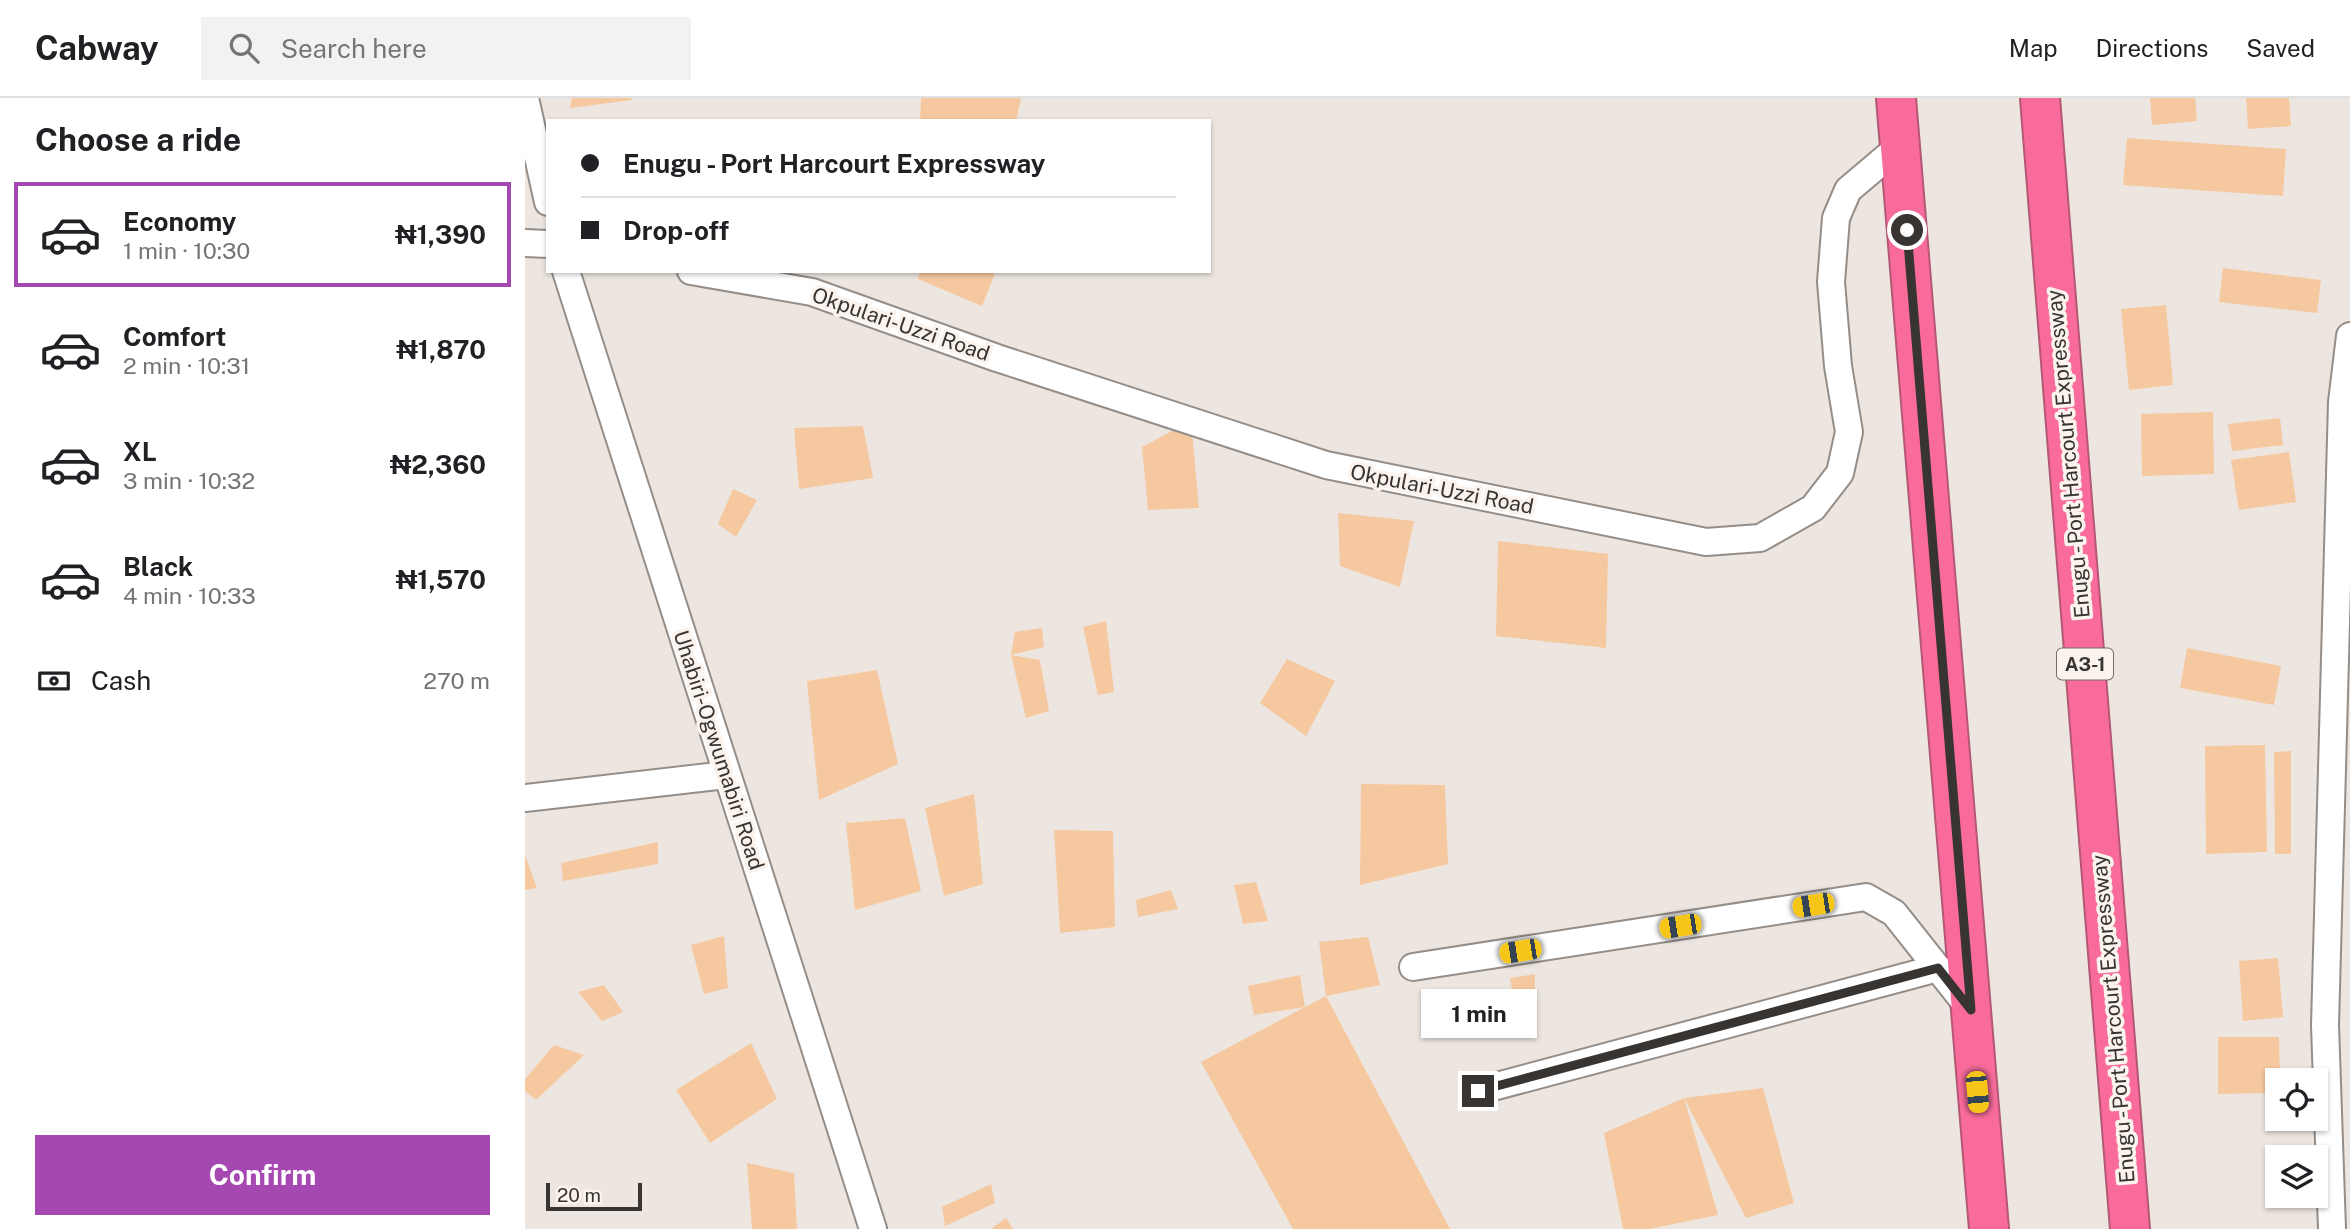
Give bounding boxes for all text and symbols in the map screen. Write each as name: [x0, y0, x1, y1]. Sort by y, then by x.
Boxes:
search box: [201, 17, 691, 80]
text: Cabway: [35, 29, 159, 67]
icon: search: [225, 29, 263, 67]
text: Search here: [281, 33, 427, 64]
text: Map: [2009, 34, 2058, 62]
text: Directions: [2096, 34, 2208, 62]
text: Saved: [2246, 34, 2315, 62]
text: Choose a ride: [35, 121, 241, 158]
text: Enugu - Port Harcourt Expressway: [623, 148, 1045, 179]
icon: car: [39, 203, 102, 266]
text: Economy: [123, 206, 236, 237]
route start: [1891, 214, 1923, 246]
text: Drop-off: [623, 215, 729, 246]
text: ₦1,390: [395, 219, 486, 250]
text: 1 min · 10:30: [123, 237, 250, 264]
street label: Okpulari-Uzzi Road: [809, 282, 993, 366]
street label: Enugu - Port Harcourt Expressway: [2041, 289, 2095, 619]
icon: car: [39, 318, 102, 381]
text: Comfort: [123, 321, 226, 352]
text: ₦1,870: [396, 334, 486, 365]
text: 2 min · 10:31: [123, 352, 250, 379]
icon: car: [39, 433, 102, 496]
text: XL: [123, 436, 157, 467]
text: ₦2,360: [390, 449, 486, 480]
street label: Okpulari-Uzzi Road: [1348, 459, 1536, 519]
text: 3 min · 10:32: [123, 467, 255, 494]
icon: car: [39, 548, 102, 611]
text: Black: [123, 551, 193, 582]
text: ₦1,570: [396, 564, 486, 595]
text: 4 min · 10:33: [123, 582, 256, 609]
street label: Uhabiri-Ogwumabiri Road: [668, 627, 770, 873]
road number: A3-1: [2057, 649, 2113, 680]
icon: cash: [35, 662, 73, 700]
text: Cash: [91, 665, 151, 696]
text: 270 m: [423, 667, 490, 694]
street label: Enugu - Port Harcourt Expressway: [2086, 854, 2140, 1184]
car: [1791, 891, 1836, 919]
car: [1658, 912, 1703, 940]
car: [1498, 937, 1543, 965]
callout: 1 min: [1420, 990, 1536, 1038]
text: 1 min: [1451, 1000, 1507, 1027]
map controls: [2265, 1068, 2328, 1208]
button: locate: [2265, 1068, 2328, 1131]
car: [1965, 1070, 1990, 1114]
route end: [1462, 1075, 1494, 1107]
button: Confirm: [35, 1135, 490, 1215]
button: layers: [2265, 1145, 2328, 1208]
scale bar: [546, 1180, 642, 1212]
text: 20 m: [557, 1184, 601, 1206]

